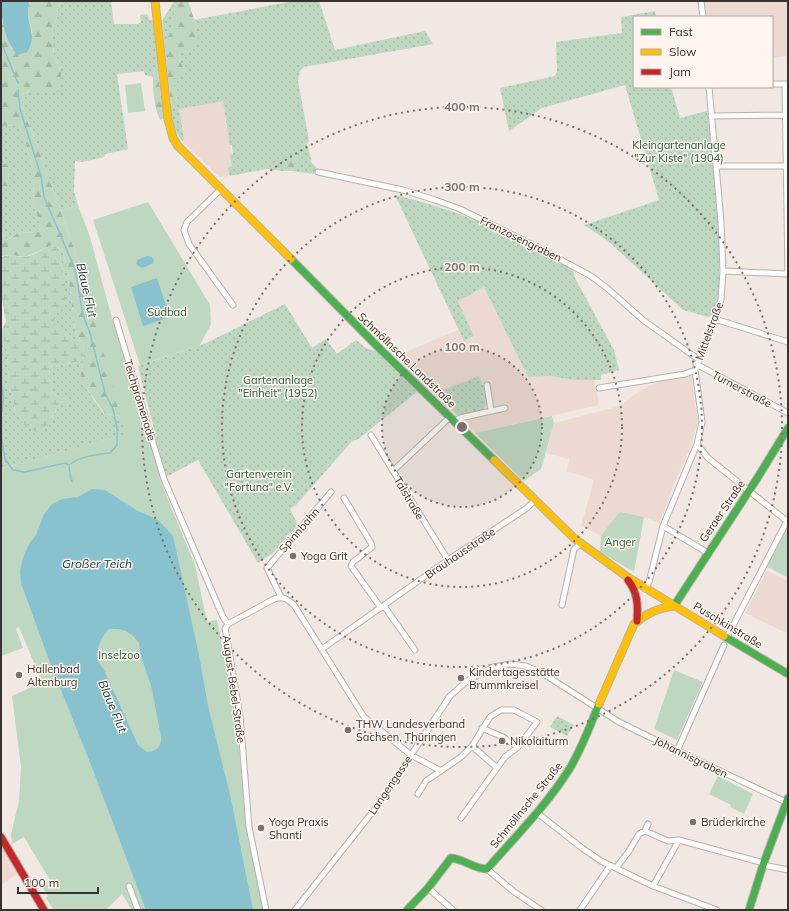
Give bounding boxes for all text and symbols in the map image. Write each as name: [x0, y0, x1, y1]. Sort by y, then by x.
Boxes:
legend: [633, 16, 773, 88]
text: Fast: [669, 24, 693, 39]
text: Slow: [669, 44, 697, 59]
text: Jam: [669, 64, 691, 79]
text: 400 m: [444, 99, 480, 114]
park label: Kleingartenanlage "Zur Kiste" (1904): [632, 138, 726, 165]
text: 300 m: [444, 179, 480, 194]
street label: Franzosengraben: [478, 213, 564, 265]
text: 200 m: [444, 259, 480, 274]
water label: Blaue Flut: [73, 261, 101, 320]
street label: Mittelstraße: [692, 300, 726, 362]
park label: Südbad: [147, 305, 187, 319]
street label: Schmöllnsche Landstraße: [355, 309, 459, 411]
text: 100 m: [444, 339, 480, 354]
street label: Teichpromenade: [121, 358, 159, 442]
street label: Turnerstraße: [710, 367, 774, 411]
park label: Gartenanlage "Einheit" (1952): [238, 373, 318, 400]
centre of rings: [455, 420, 469, 434]
park label: Gartenverein "Fortuna" e.V.: [225, 467, 293, 494]
street label: Talstraße: [391, 474, 427, 522]
street label: Geraer Straße: [696, 477, 748, 545]
street label: Spinnbahn: [276, 505, 322, 555]
street label: Brauhausstraße: [422, 524, 498, 582]
park label: Anger: [604, 535, 636, 549]
place label: Yoga Grit: [300, 549, 348, 563]
marker: Yoga Grit: [288, 551, 298, 561]
water label: Großer Teich: [62, 556, 132, 571]
street label: Puschkinstraße: [691, 599, 765, 651]
street label: August-Bebel-Straße: [220, 634, 248, 744]
park label: Inselzoo: [98, 648, 140, 662]
place label: Hallenbad Altenburg: [27, 662, 80, 689]
place label: Kindertagesstätte Brummkreisel: [469, 665, 560, 692]
marker: Hallenbad Altenburg: [14, 670, 24, 680]
marker: Kindertagesstätte Brummkreisel: [456, 673, 466, 683]
water label: Blaue Flut: [95, 678, 131, 735]
place label: THW Landesverband Sachsen, Thüringen: [356, 717, 465, 744]
marker: THW Landesverband Sachsen, Thüringen: [343, 725, 353, 735]
street label: Johannisgraben: [652, 733, 730, 781]
place label: Nikolaiturm: [510, 734, 568, 748]
marker: Nikolaiturm: [497, 736, 507, 746]
street label: Langengasse: [365, 753, 415, 817]
street label: Schmöllnsche Straße: [487, 759, 565, 851]
place label: Yoga Praxis Shanti: [268, 815, 329, 842]
place label: Brüderkirche: [701, 815, 765, 829]
marker: Brüderkirche: [688, 817, 698, 827]
marker: Yoga Praxis Shanti: [256, 823, 266, 833]
scale bar: [18, 869, 98, 895]
text: 100 m: [24, 875, 59, 890]

